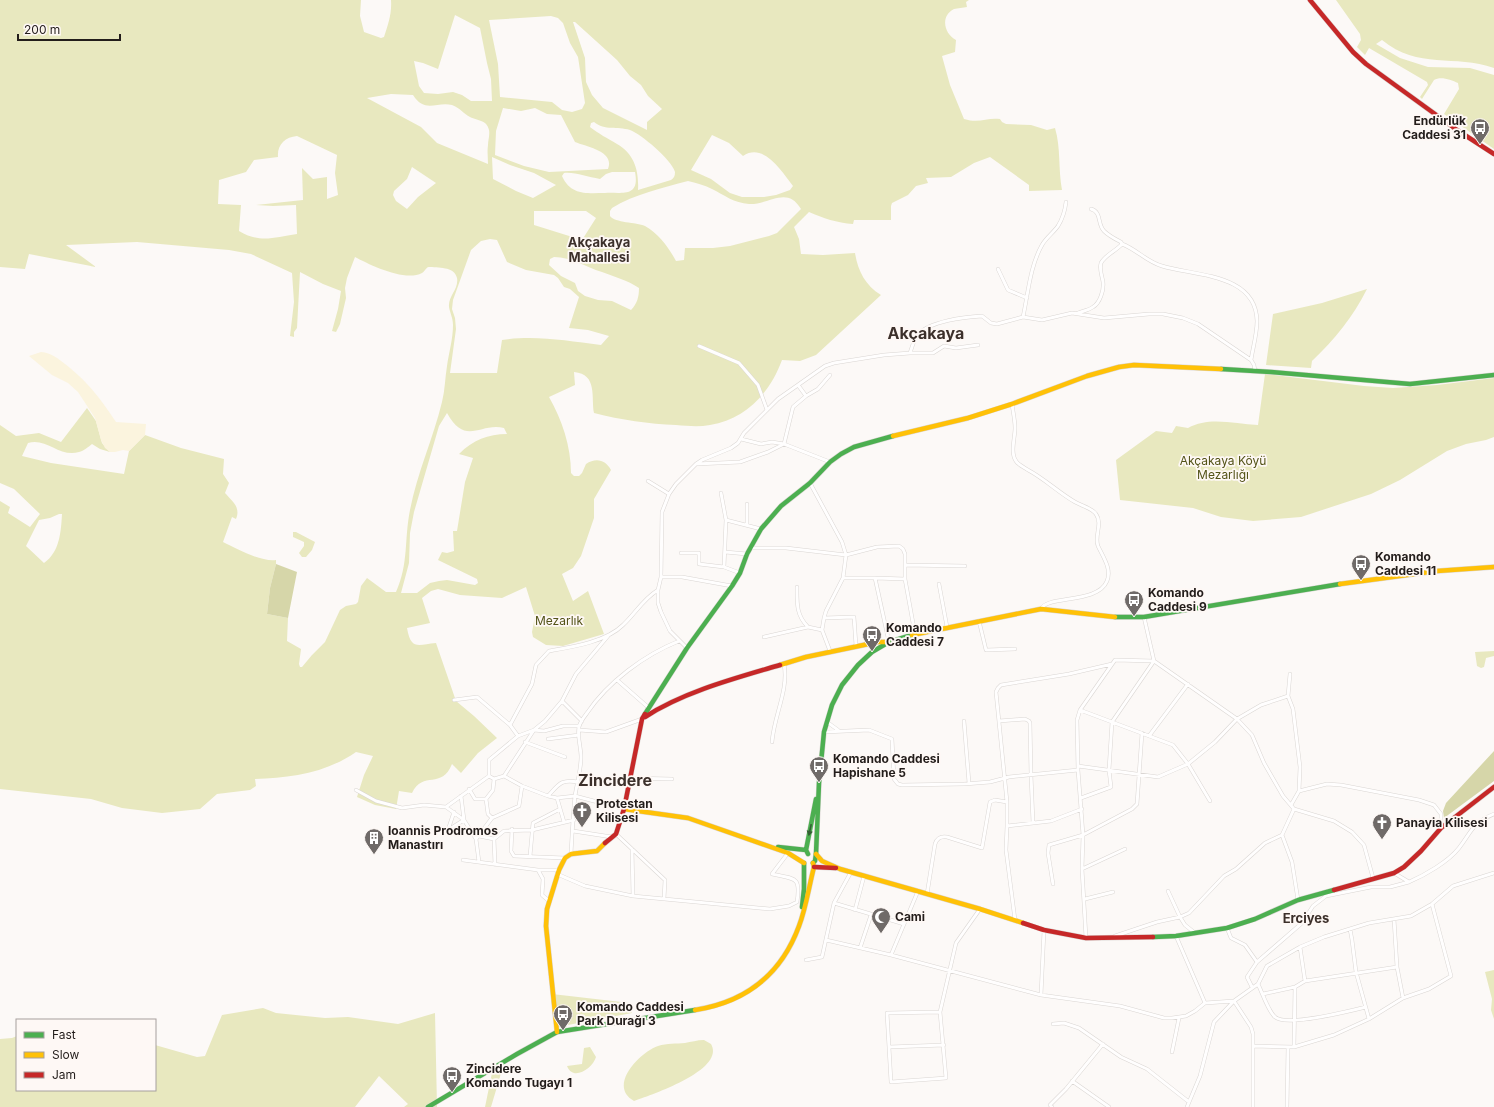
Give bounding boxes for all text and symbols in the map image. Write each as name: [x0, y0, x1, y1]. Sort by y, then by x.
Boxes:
scale bar: [18, 16, 120, 42]
text: 200 m: [24, 22, 60, 37]
place label: Endürlük Caddesi 31: [1402, 113, 1466, 142]
bus stop icon: Endürlük Caddesi 31: [1469, 117, 1491, 145]
district label: Akçakaya Mahallesi: [568, 234, 630, 265]
district label: Akçakaya: [888, 323, 964, 343]
park label: Akçakaya Köyü Mezarlığı: [1180, 453, 1266, 482]
place label: Komando Caddesi 11: [1375, 549, 1436, 578]
bus stop icon: Komando Caddesi 11: [1350, 553, 1372, 581]
place label: Komando Caddesi 9: [1148, 585, 1207, 614]
bus stop icon: Komando Caddesi 9: [1123, 589, 1145, 617]
park label: Mezarlık: [535, 613, 583, 628]
place label: Komando Caddesi 7: [886, 620, 944, 649]
bus stop icon: Komando Caddesi 7: [861, 624, 883, 652]
place label: Komando Caddesi Hapishane 5: [833, 751, 940, 780]
bus stop icon: Komando Caddesi Hapishane 5: [808, 755, 830, 783]
district label: Zincidere: [578, 770, 652, 790]
place label: Protestan Kilisesi: [596, 796, 653, 825]
church icon: Protestan Kilisesi: [571, 800, 593, 828]
church icon: Panayia Kilisesi: [1371, 812, 1393, 840]
place label: Panayia Kilisesi: [1396, 815, 1487, 830]
place label: Ioannis Prodromos Manastırı: [388, 823, 498, 852]
one-way arrow: [806, 824, 812, 837]
building icon: Ioannis Prodromos Manastırı: [363, 827, 385, 855]
mosque icon: Cami: [870, 906, 892, 934]
place label: Cami: [895, 909, 925, 924]
district label: Erciyes: [1283, 910, 1329, 926]
place label: Komando Caddesi Park Durağı 3: [577, 999, 684, 1028]
bus stop icon: Komando Caddesi Park Durağı 3: [552, 1003, 574, 1031]
legend: [16, 1019, 156, 1091]
text: Fast: [52, 1027, 76, 1042]
text: Slow: [52, 1047, 80, 1062]
place label: Zincidere Komando Tugayı 1: [466, 1061, 572, 1090]
bus stop icon: Zincidere Komando Tugayı 1: [441, 1065, 463, 1093]
text: Jam: [52, 1067, 76, 1082]

